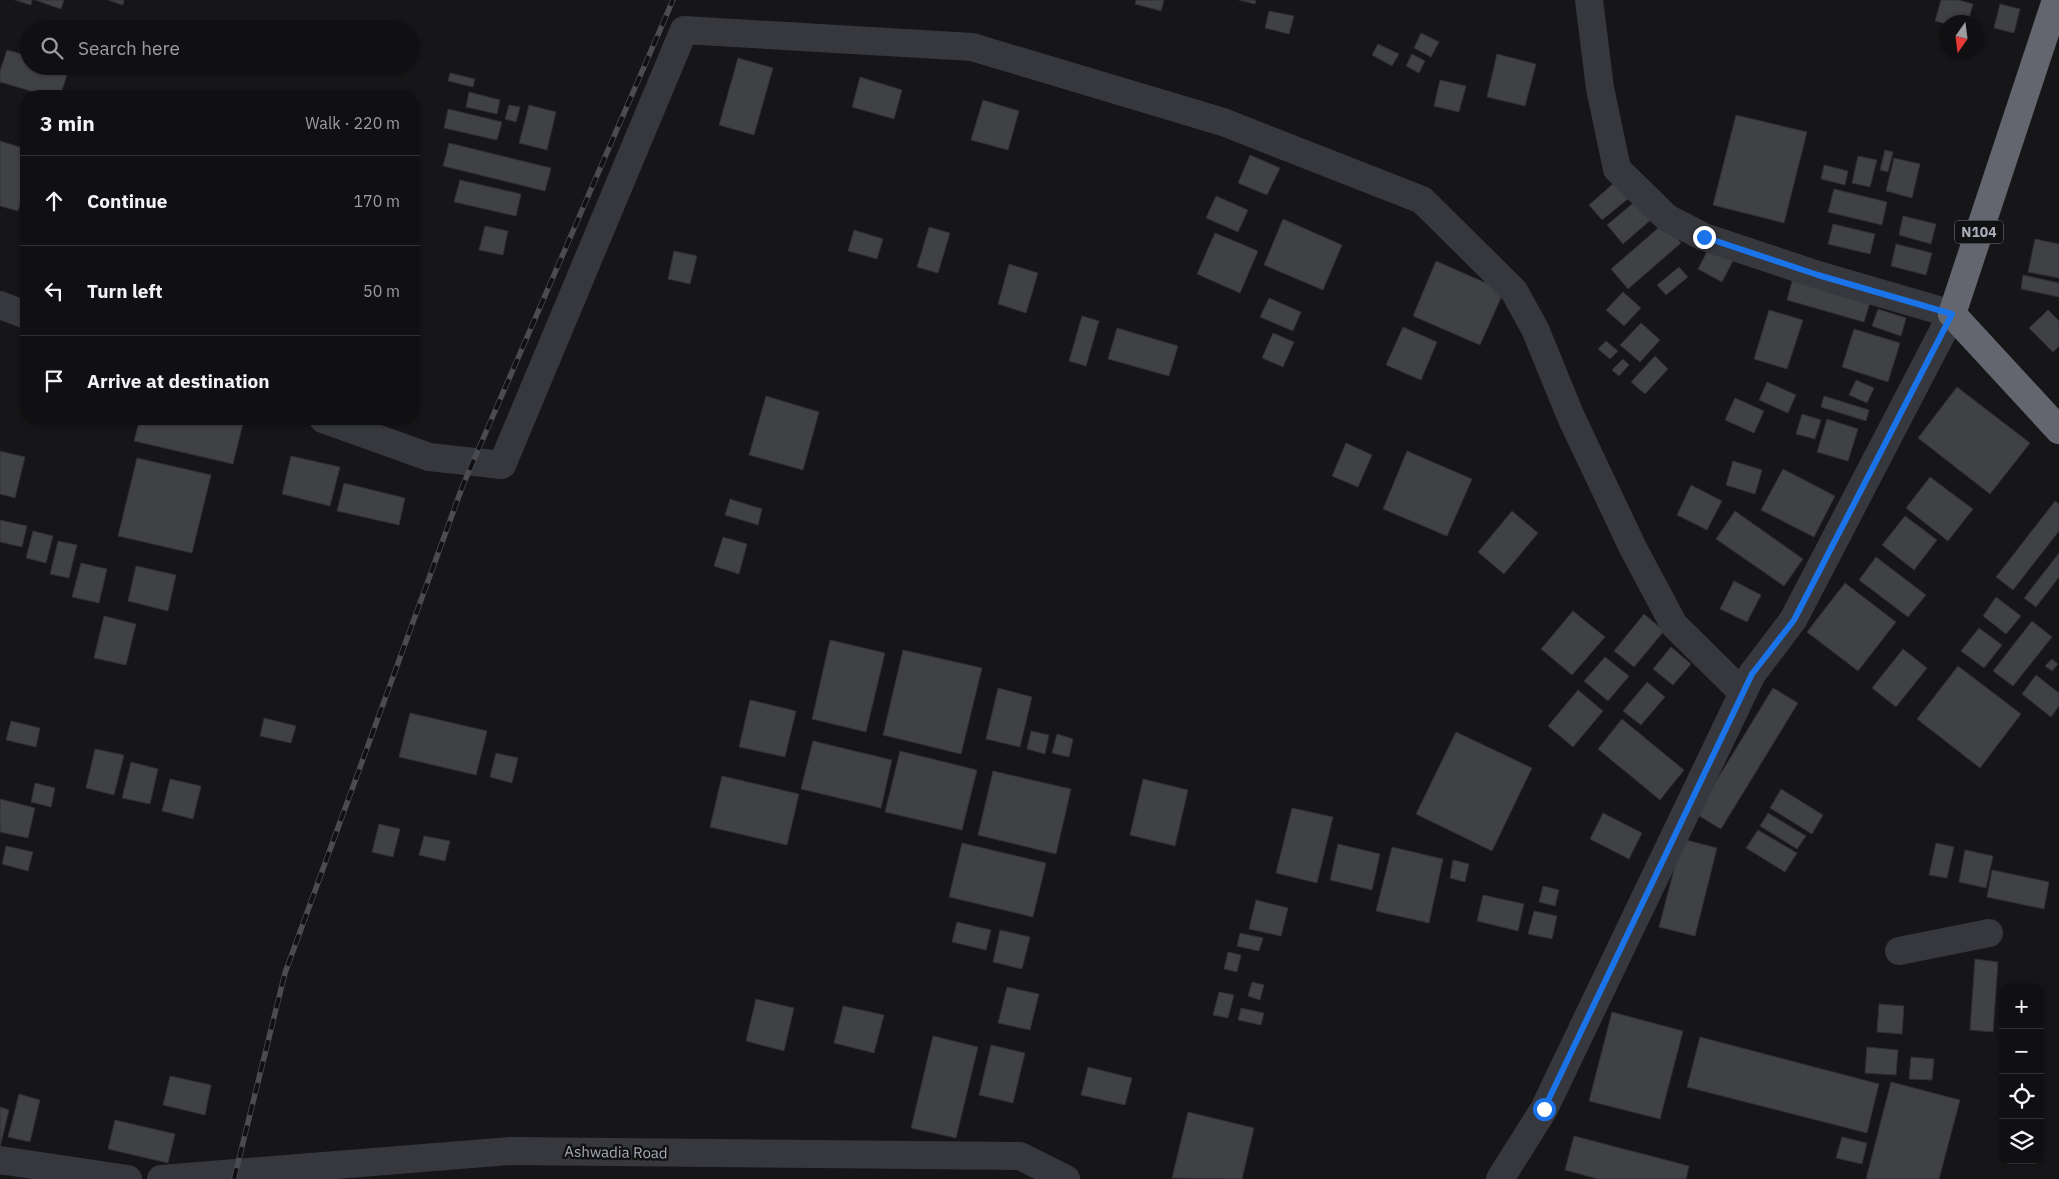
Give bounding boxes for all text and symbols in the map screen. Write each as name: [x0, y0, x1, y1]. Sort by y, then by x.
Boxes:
north arrow: [1939, 15, 1984, 60]
search box: [20, 20, 420, 75]
icon: search: [38, 34, 66, 62]
text: Search here: [78, 36, 180, 60]
text: 3 min: [40, 109, 95, 137]
text: Walk · 220 m: [305, 113, 400, 133]
icon: ahead: [40, 187, 68, 215]
text: Continue: [87, 189, 167, 213]
text: 170 m: [353, 191, 400, 211]
road number: N104: [1955, 220, 2003, 243]
route end: [1693, 226, 1716, 249]
icon: left: [40, 277, 68, 305]
text: Turn left: [87, 279, 163, 303]
text: 50 m: [363, 281, 400, 301]
icon: arrive: [40, 367, 68, 395]
text: Arrive at destination: [87, 369, 270, 393]
map controls: [1999, 984, 2044, 1164]
button: +: [1999, 984, 2044, 1029]
button: −: [1999, 1029, 2044, 1074]
button: locate: [1999, 1074, 2044, 1119]
route start: [1533, 1098, 1556, 1121]
button: layers: [1999, 1119, 2044, 1164]
street label: Ashwadia Road: [564, 1142, 668, 1162]

